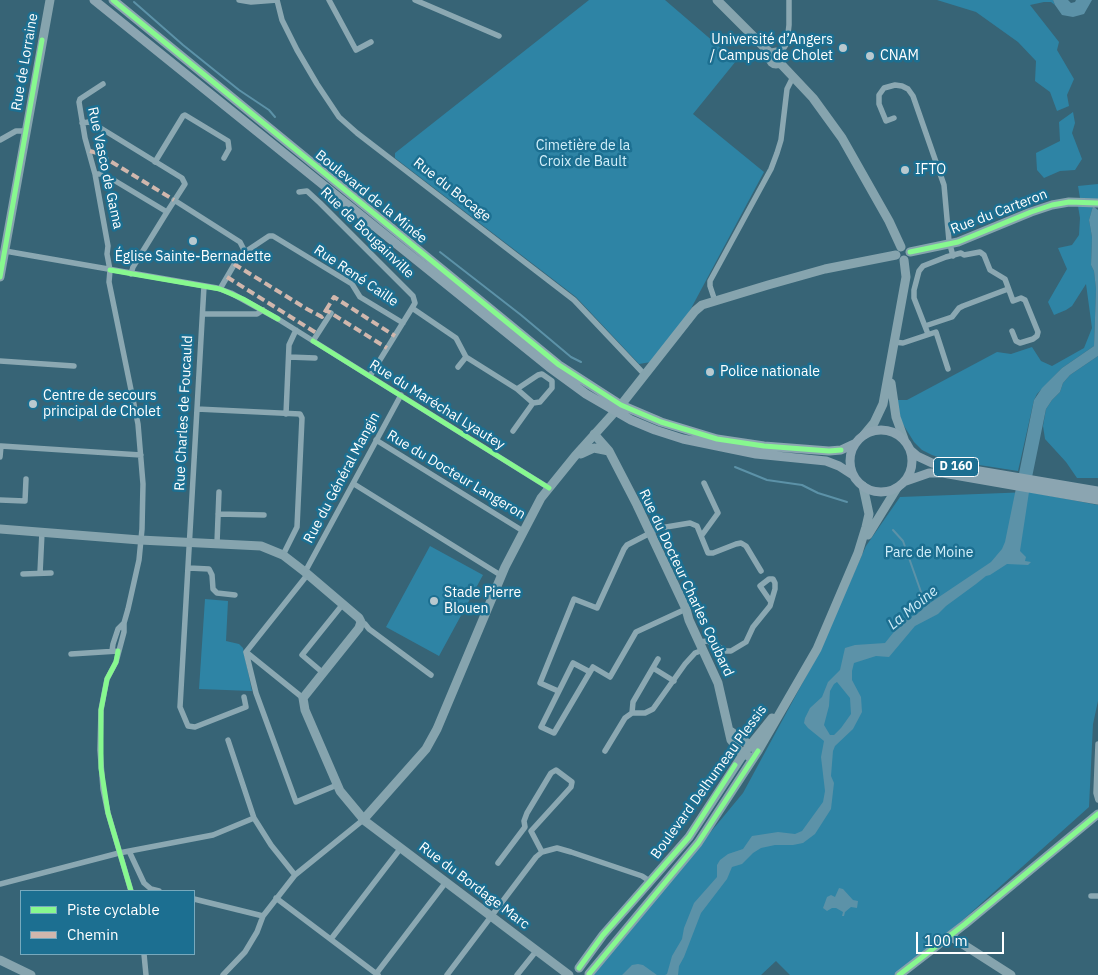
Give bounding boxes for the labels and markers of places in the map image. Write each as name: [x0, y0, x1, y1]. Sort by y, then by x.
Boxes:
place label: Université d’Angers / Campus de Cholet: [710, 32, 833, 64]
marker: Université d’Angers / Campus de Cholet: [837, 42, 849, 54]
place label: CNAM: [880, 48, 919, 64]
marker: CNAM: [864, 50, 876, 62]
place label: IFTO: [915, 162, 946, 178]
marker: IFTO: [899, 164, 911, 176]
marker: Église Sainte-Bernadette: [187, 235, 199, 247]
place label: Église Sainte-Bernadette: [115, 249, 271, 265]
place label: Police nationale: [720, 364, 820, 380]
marker: Police nationale: [704, 366, 716, 378]
place label: Centre de secours principal de Cholet: [43, 388, 161, 421]
marker: Centre de secours principal de Cholet: [27, 398, 39, 410]
place label: Stade Pierre Blouen: [444, 585, 521, 618]
marker: Stade Pierre Blouen: [428, 595, 440, 607]

